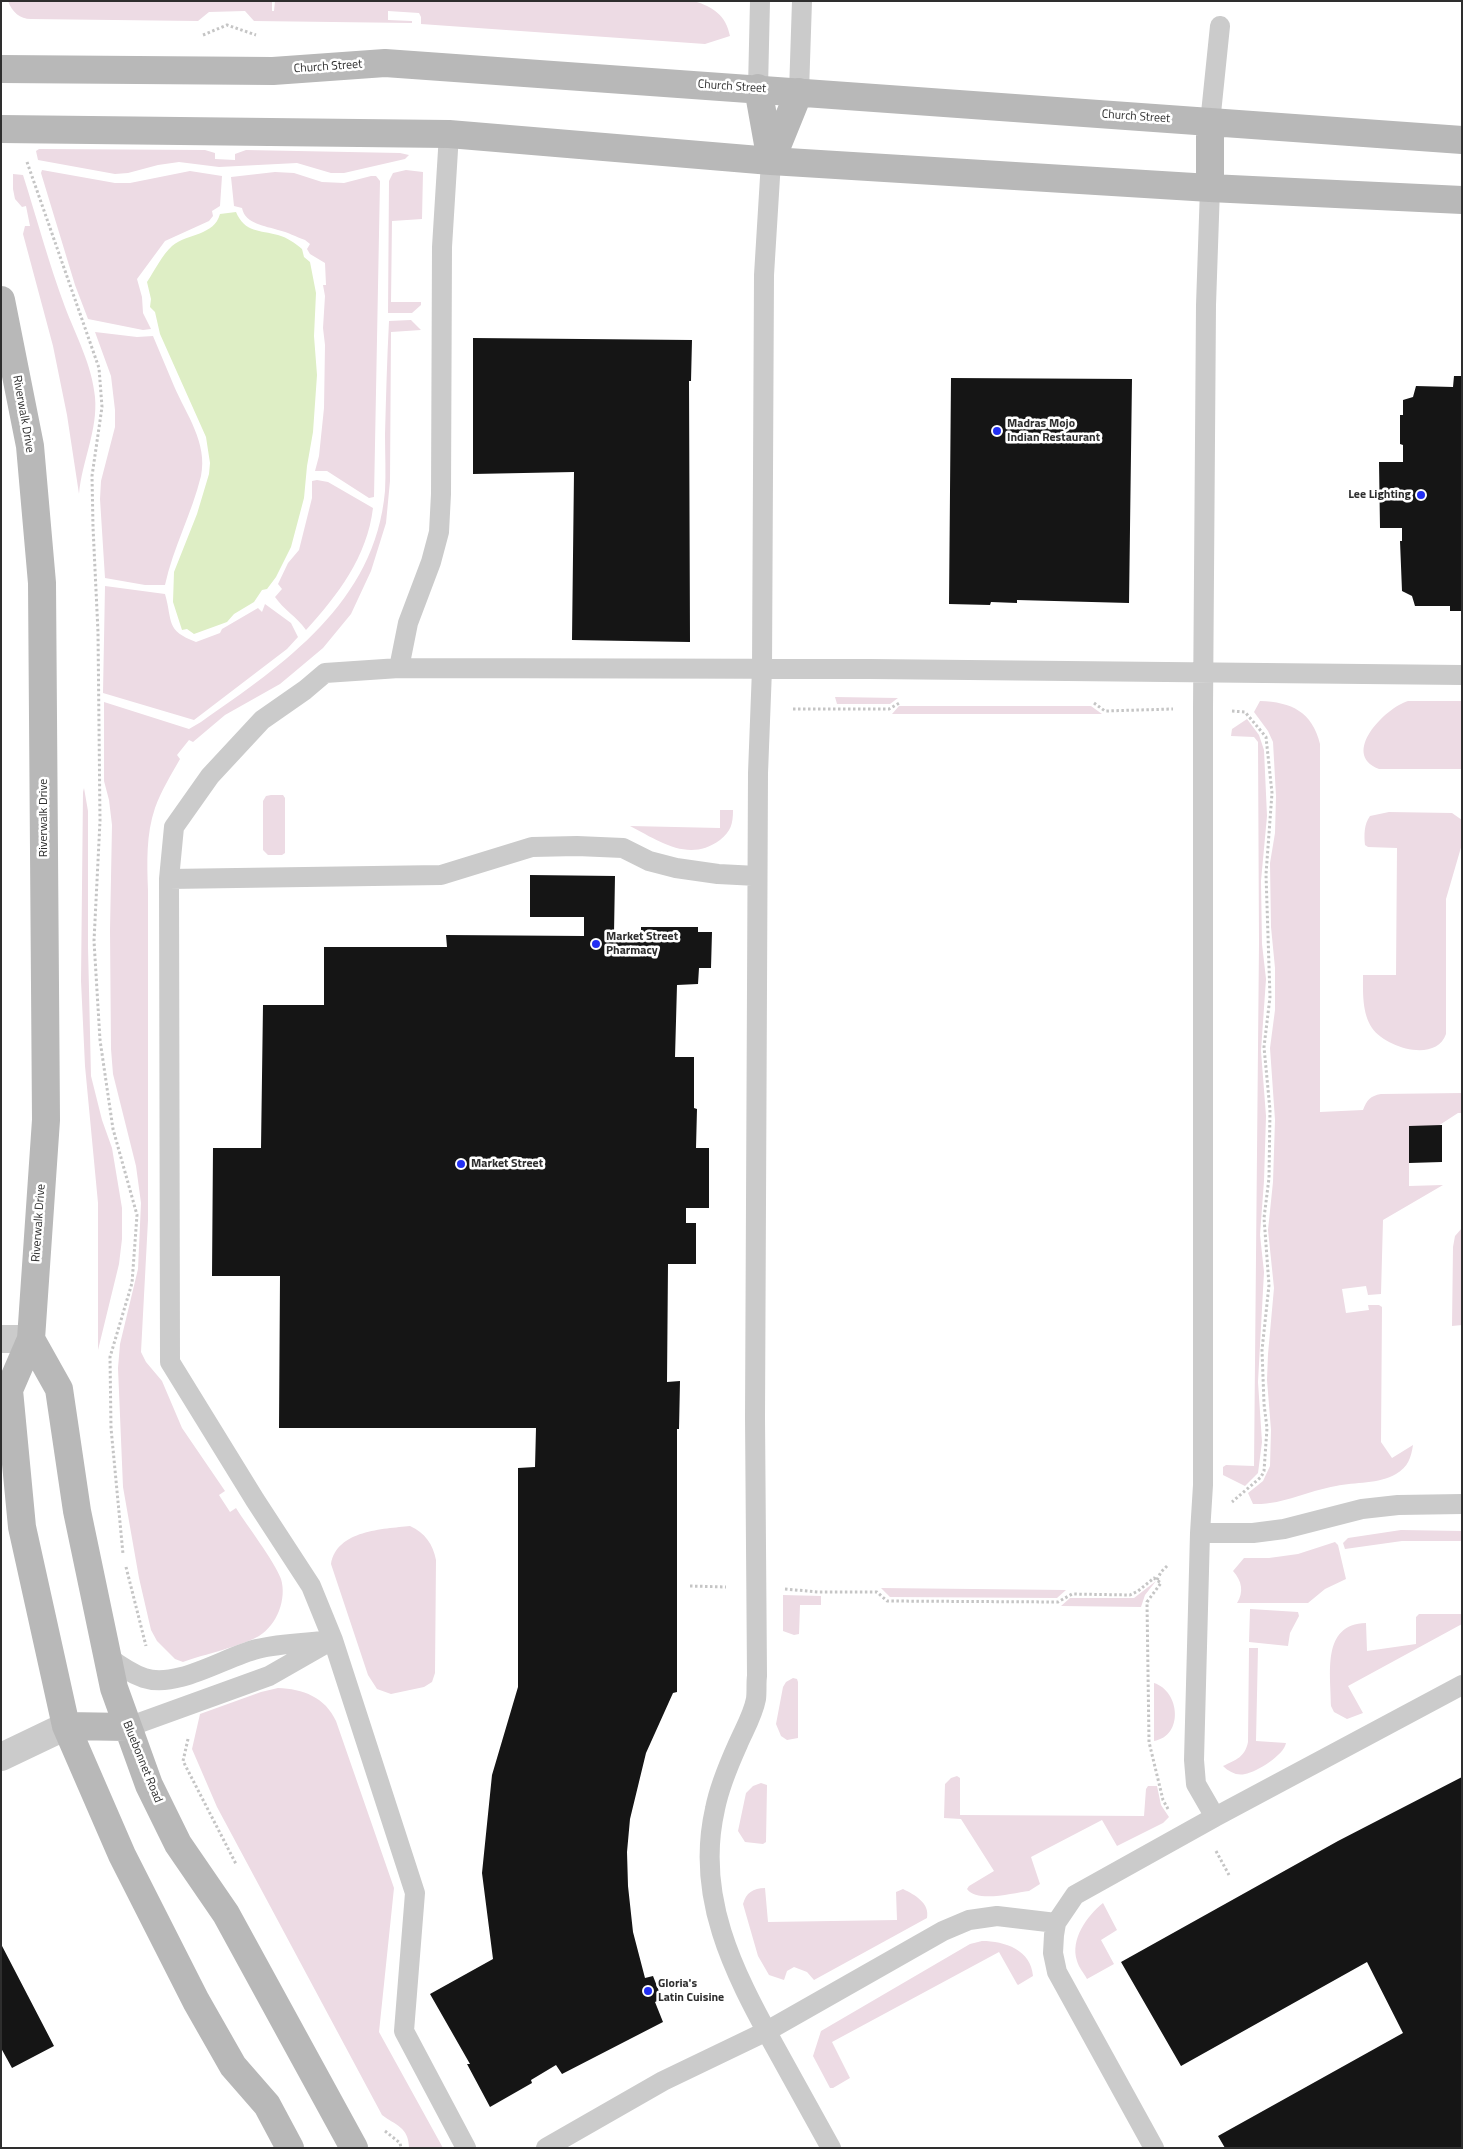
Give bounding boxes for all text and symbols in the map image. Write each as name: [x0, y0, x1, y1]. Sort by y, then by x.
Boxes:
street label: Church Street: [293, 57, 363, 77]
street label: Church Street: [697, 77, 767, 97]
street label: Church Street: [1101, 107, 1171, 127]
street label: Riverwalk Drive: [9, 374, 37, 454]
place label: Madras Mojo Indian Restaurant: [1007, 417, 1100, 445]
marker: Madras Mojo Indian Restaurant: [991, 425, 1003, 437]
place label: Lee Lighting: [1348, 488, 1411, 502]
marker: Lee Lighting: [1415, 489, 1427, 501]
street label: Riverwalk Drive: [37, 779, 51, 857]
place label: Market Street Pharmacy: [606, 930, 678, 958]
marker: Market Street Pharmacy: [590, 938, 602, 950]
place label: Market Street: [471, 1157, 543, 1171]
marker: Market Street: [455, 1158, 467, 1170]
street label: Riverwalk Drive: [29, 1183, 49, 1263]
street label: Bluebonnet Road: [119, 1719, 165, 1805]
place label: Gloria's Latin Cuisine: [658, 1977, 724, 2005]
marker: Gloria's Latin Cuisine: [642, 1985, 654, 1997]

